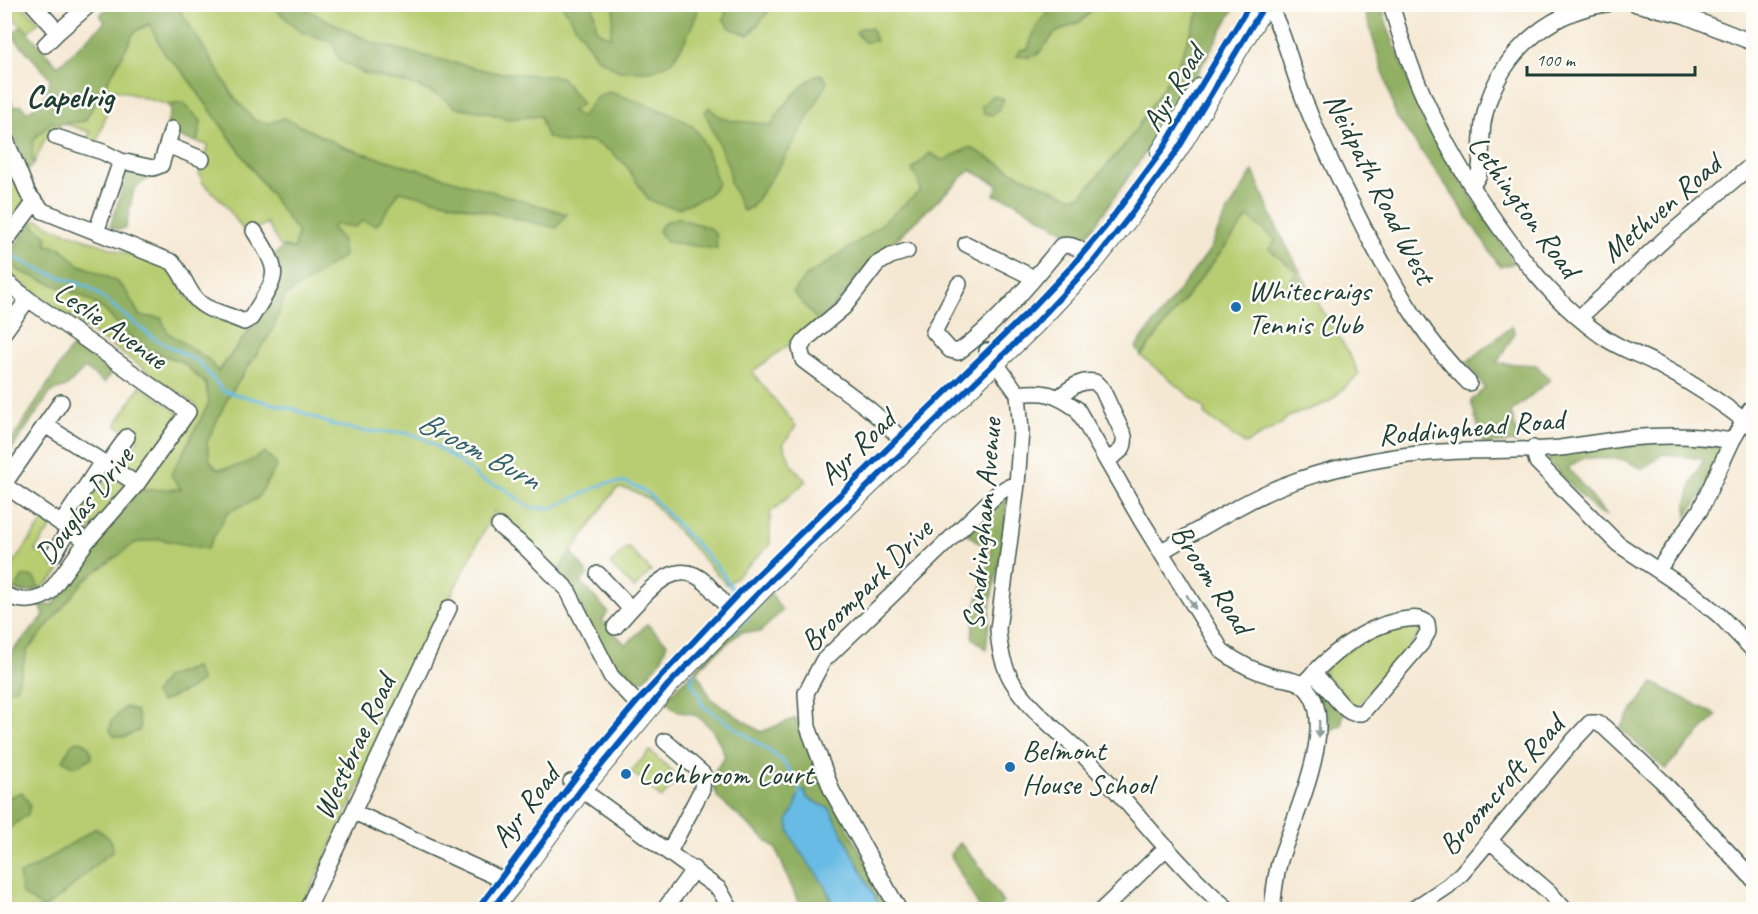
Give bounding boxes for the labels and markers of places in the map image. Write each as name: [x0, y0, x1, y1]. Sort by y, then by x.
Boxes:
place label: Whitecraigs Tennis Club: [1248, 271, 1373, 343]
marker: Whitecraigs Tennis Club: [1229, 300, 1243, 314]
place label: Belmont House School: [1022, 731, 1158, 803]
place label: Lochbroom Court: [638, 755, 816, 793]
marker: Belmont House School: [1003, 760, 1017, 774]
marker: Lochbroom Court: [619, 767, 633, 781]

